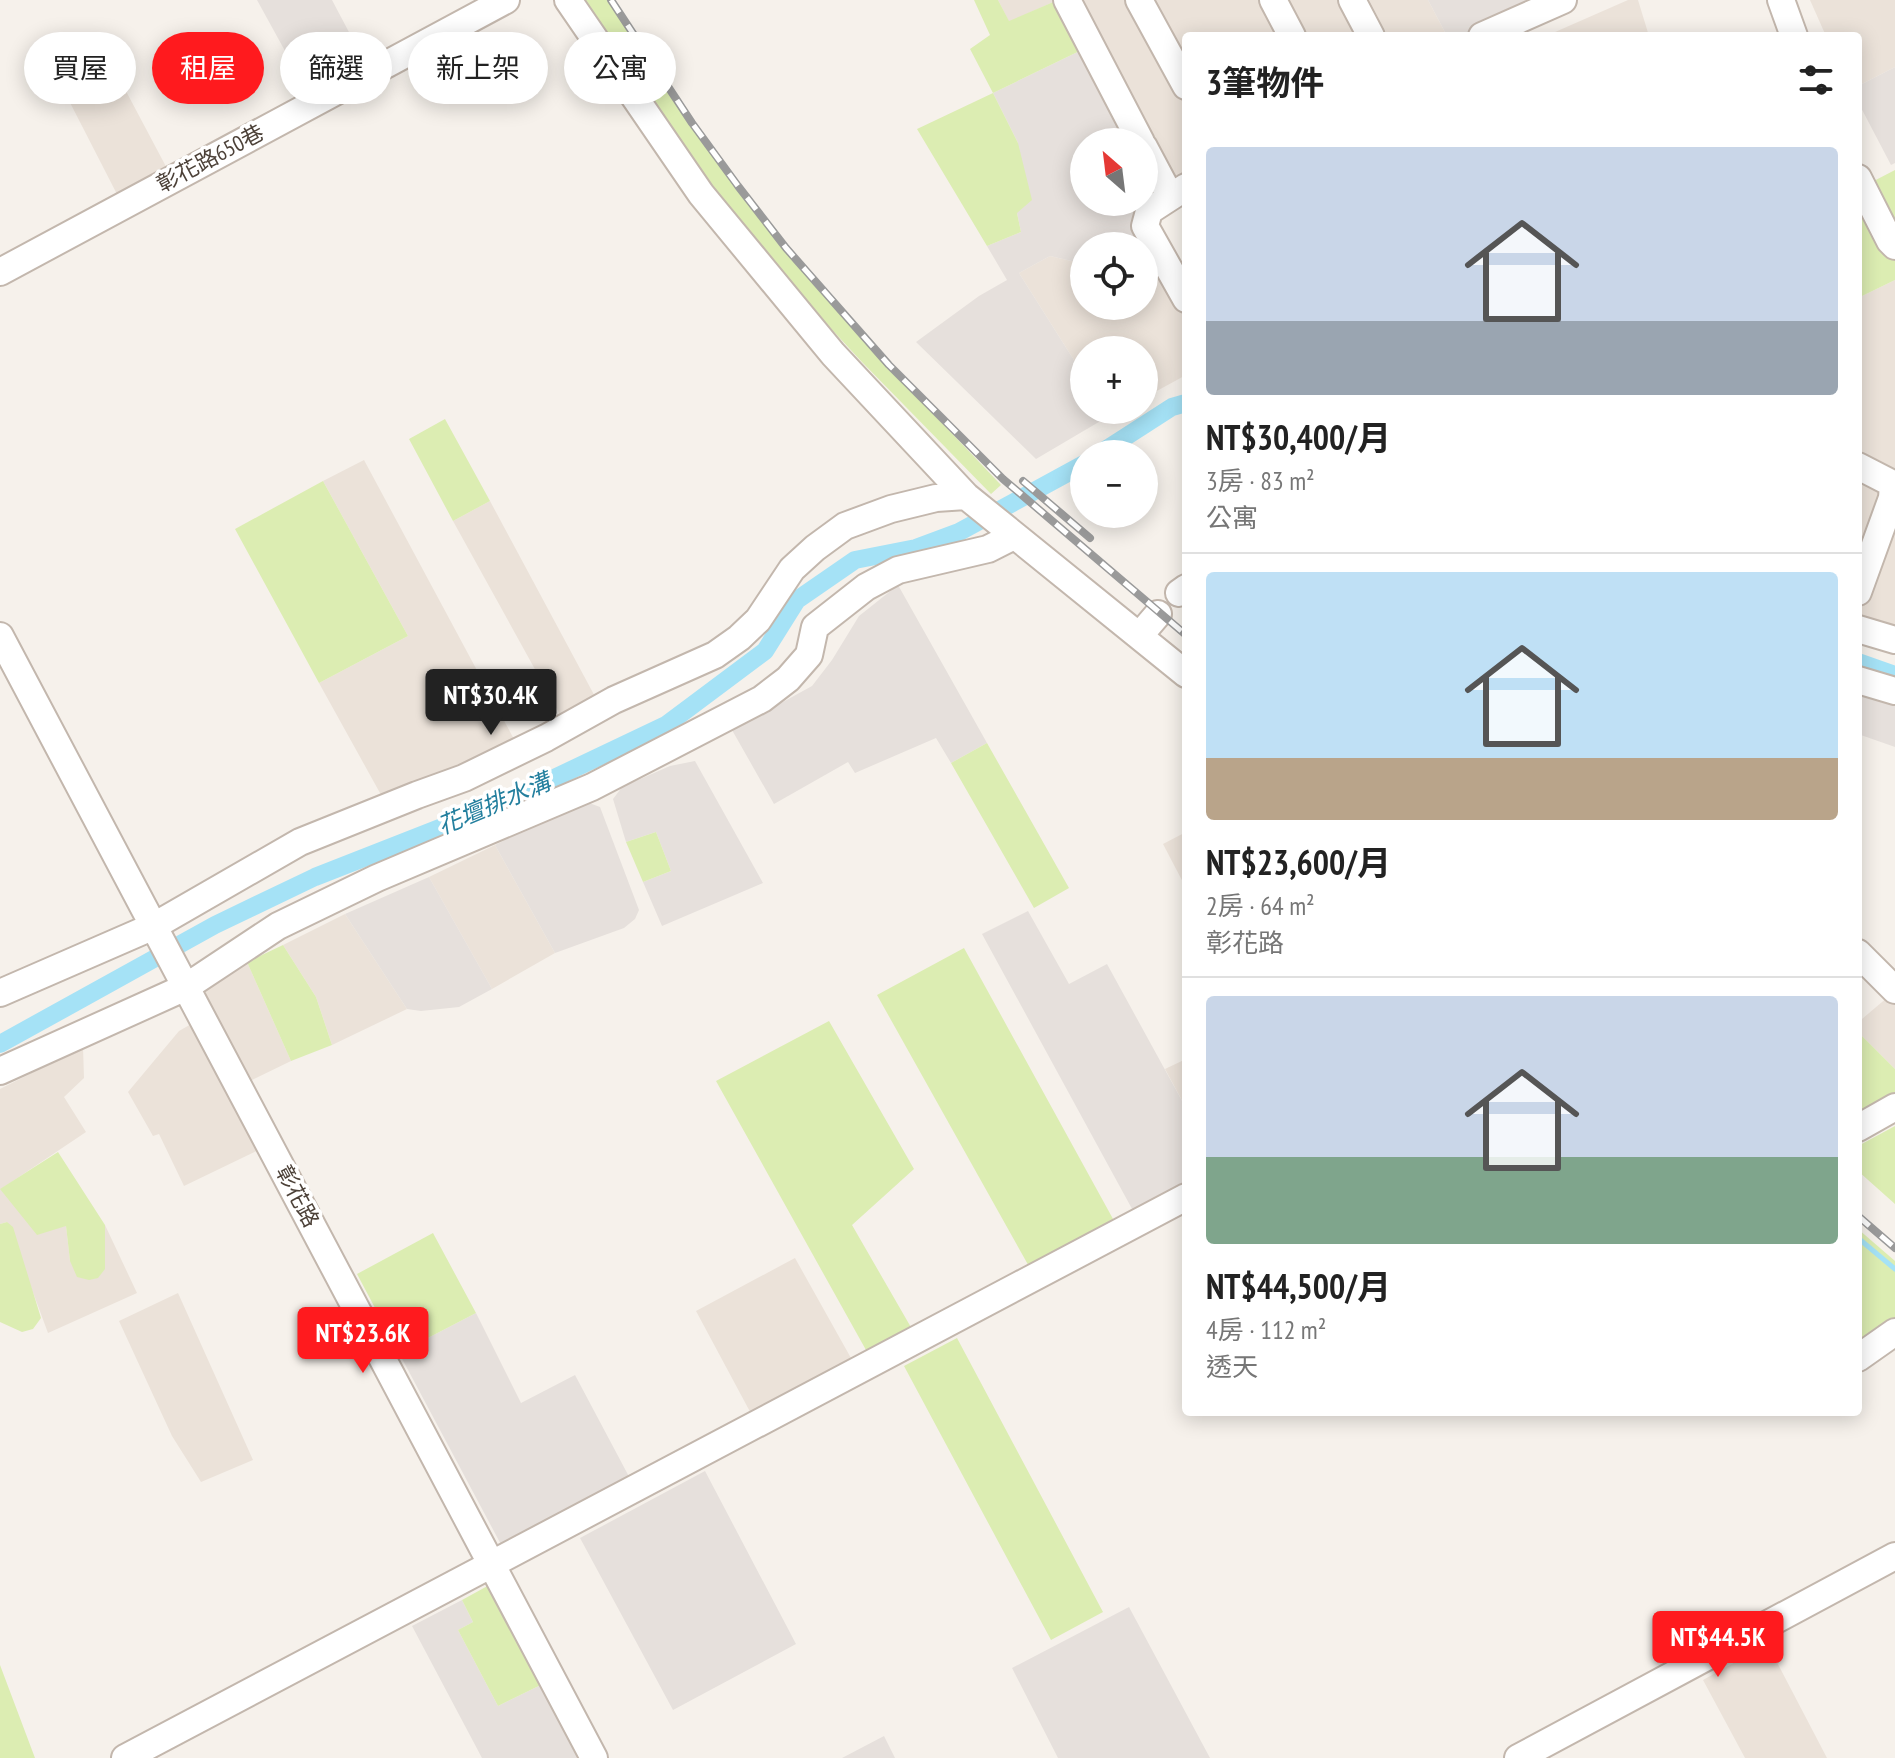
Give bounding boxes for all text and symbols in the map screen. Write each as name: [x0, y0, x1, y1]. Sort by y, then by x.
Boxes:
chip: 買屋: [24, 32, 136, 104]
chip: 租屋: [152, 32, 264, 104]
chip: 篩選: [280, 32, 392, 104]
chip: 新上架: [408, 32, 548, 104]
chip: 公寓: [564, 32, 676, 104]
icon: filters: [1794, 58, 1838, 102]
text: 3筆物件: [1206, 60, 1324, 104]
street label: 彰花路650巷: [151, 118, 269, 198]
north arrow: [1070, 128, 1158, 216]
map controls: [1070, 128, 1158, 528]
icon: home: [1450, 199, 1594, 343]
button: locate: [1070, 232, 1158, 320]
button: +: [1070, 336, 1158, 424]
text: NT$30,400/月: [1206, 415, 1391, 459]
button: −: [1070, 440, 1158, 528]
text: 3房 · 83 m²: [1206, 464, 1315, 497]
text: 公寓: [1206, 501, 1258, 534]
icon: home: [1450, 624, 1594, 768]
pin: NT$30.4K: [408, 669, 574, 737]
text: NT$30.4K: [443, 678, 539, 711]
water label: 花壇排水溝: [433, 765, 558, 841]
text: NT$23,600/月: [1206, 840, 1391, 884]
text: 2房 · 64 m²: [1206, 889, 1315, 922]
text: 彰花路: [1206, 926, 1284, 959]
icon: home: [1450, 1048, 1594, 1192]
street label: 彰花路: [270, 1160, 326, 1232]
text: NT$44,500/月: [1206, 1264, 1391, 1308]
pin: NT$23.6K: [280, 1307, 446, 1375]
text: 4房 · 112 m²: [1206, 1313, 1326, 1346]
text: NT$23.6K: [315, 1316, 411, 1349]
text: 透天: [1206, 1350, 1258, 1383]
pin: NT$44.5K: [1635, 1611, 1801, 1679]
text: NT$44.5K: [1670, 1620, 1766, 1653]

